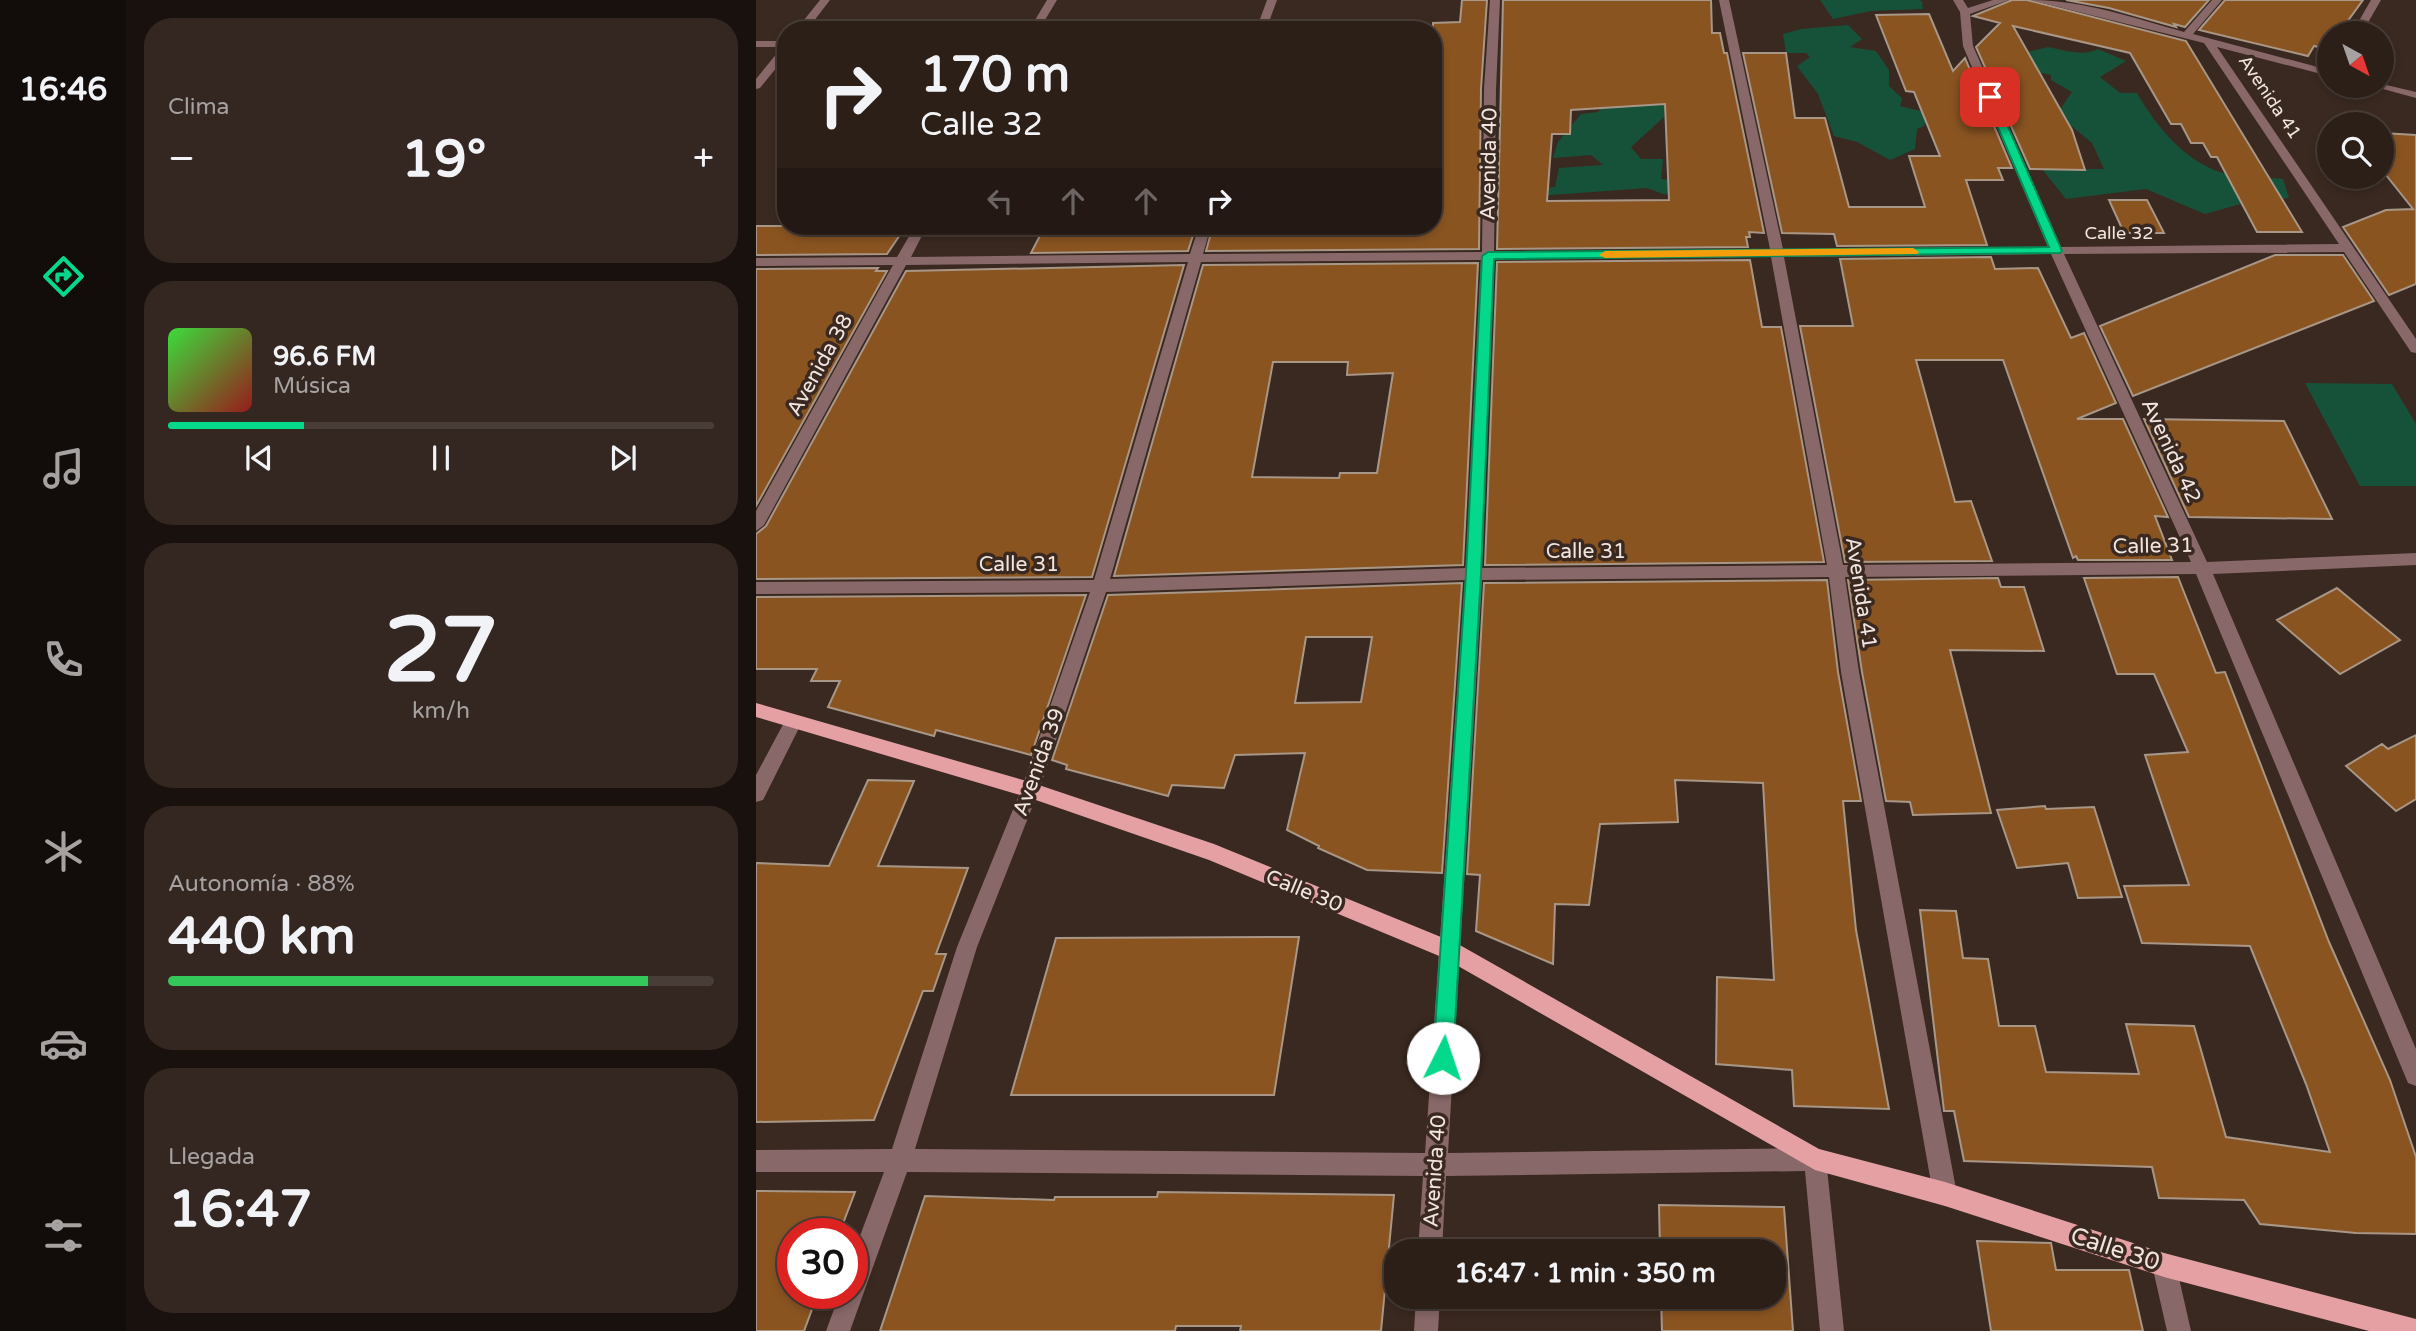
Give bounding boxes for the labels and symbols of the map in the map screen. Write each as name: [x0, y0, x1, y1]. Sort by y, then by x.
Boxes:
north arrow: [2317, 21, 2394, 98]
street label: Avenida 41: [2234, 51, 2306, 143]
pin: [1960, 67, 2020, 127]
street label: Avenida 40: [1476, 107, 1502, 221]
street label: Calle 32: [2084, 222, 2154, 244]
street label: Avenida 38: [782, 310, 858, 420]
street label: Avenida 42: [2136, 395, 2206, 507]
street label: Calle 31: [2112, 533, 2194, 559]
street label: Avenida 41: [1840, 535, 1882, 651]
street label: Calle 31: [1546, 539, 1626, 564]
street label: Calle 31: [979, 552, 1059, 577]
street label: Avenida 39: [1008, 705, 1070, 819]
street label: Calle 30: [1262, 864, 1346, 918]
position arrow: [1406, 1021, 1480, 1095]
street label: Avenida 40: [1419, 1114, 1451, 1228]
speed limit sign: 30: [777, 1218, 868, 1309]
street label: Calle 30: [2067, 1221, 2163, 1277]

